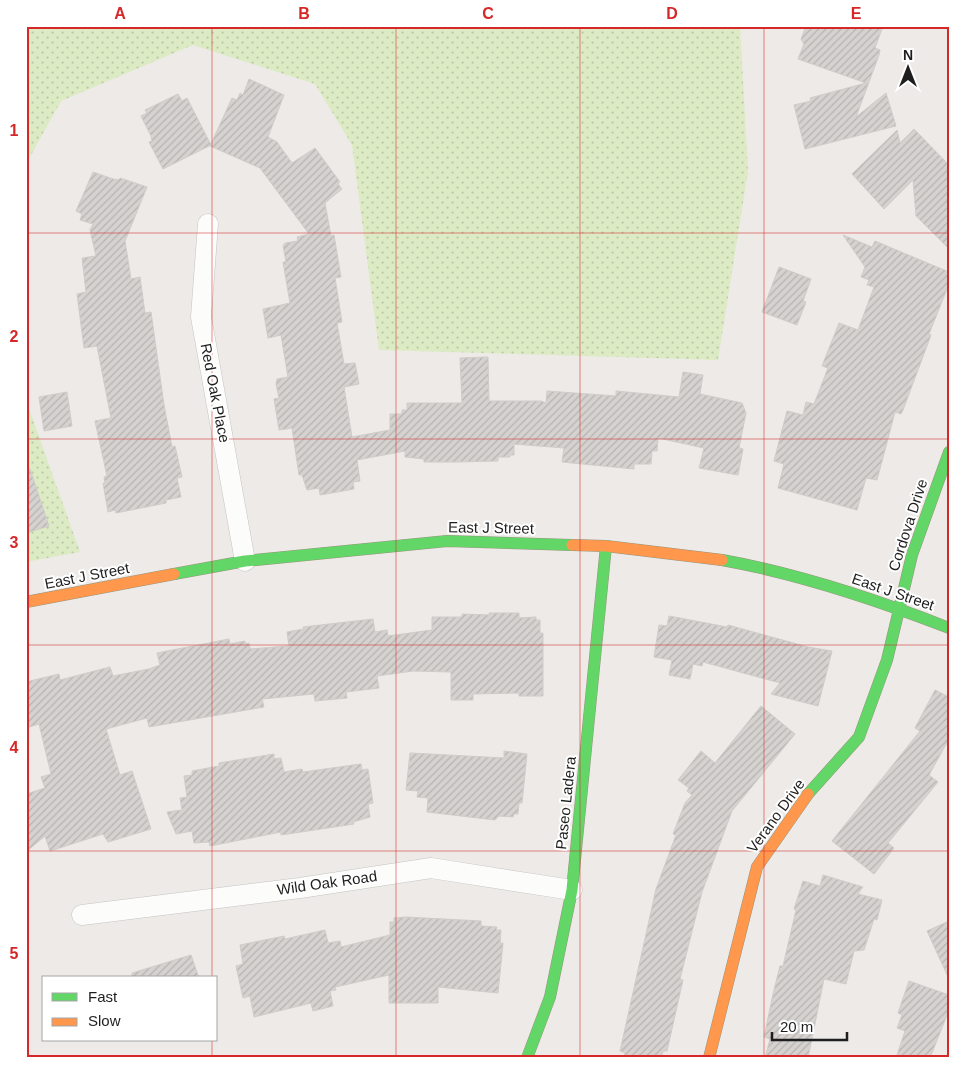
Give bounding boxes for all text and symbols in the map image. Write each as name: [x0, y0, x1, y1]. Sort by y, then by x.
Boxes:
text: A: [114, 5, 126, 22]
text: B: [298, 5, 310, 22]
text: C: [482, 5, 494, 22]
text: D: [666, 5, 678, 22]
text: E: [851, 5, 862, 22]
north arrow: [882, 42, 932, 92]
text: N: [903, 47, 913, 63]
text: 1: [10, 122, 19, 139]
text: 2: [10, 328, 19, 345]
street label: Red Oak Place: [198, 342, 233, 444]
street label: Cordova Drive: [885, 477, 930, 573]
street label: East J Street: [448, 518, 535, 537]
text: 3: [10, 534, 19, 551]
street label: East J Street: [43, 559, 131, 592]
street label: East J Street: [850, 570, 937, 614]
text: 4: [10, 739, 19, 756]
street label: Paseo Ladera: [552, 755, 579, 850]
street label: Verano Drive: [743, 776, 808, 856]
street label: Wild Oak Road: [276, 867, 378, 898]
text: 5: [10, 945, 19, 962]
legend: [42, 976, 218, 1042]
text: Fast: [88, 988, 118, 1005]
scale bar: [772, 1009, 848, 1041]
text: Slow: [88, 1012, 121, 1029]
text: 20 m: [780, 1018, 813, 1035]

